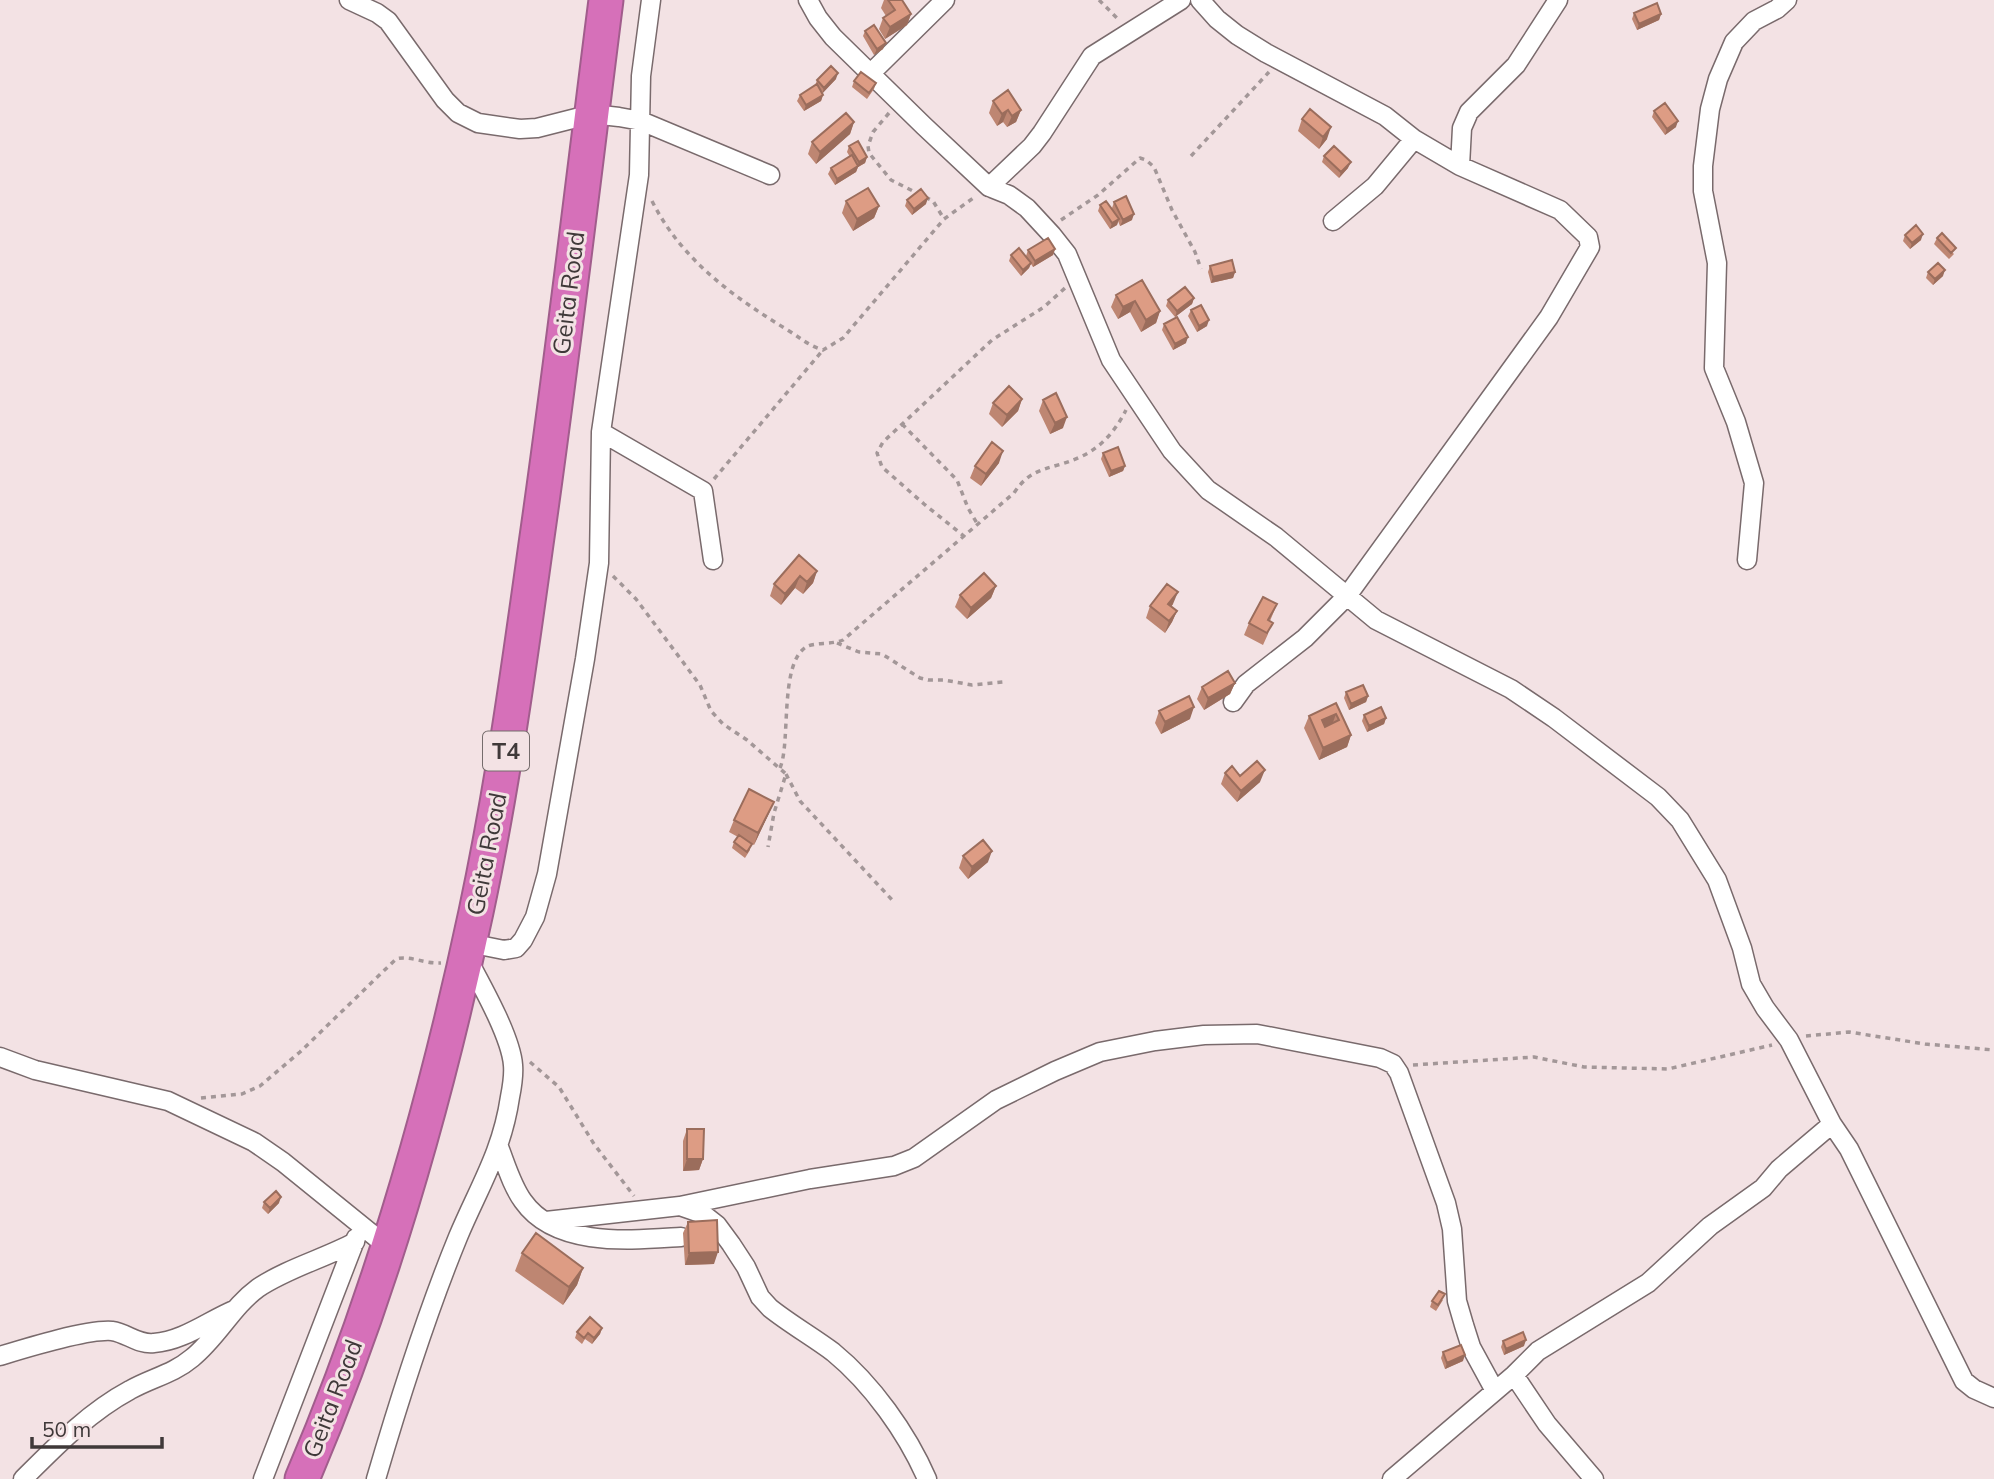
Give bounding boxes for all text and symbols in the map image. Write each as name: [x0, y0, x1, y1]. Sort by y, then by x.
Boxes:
street label: Geita Road: [546, 229, 590, 356]
road number: T4: [483, 732, 529, 771]
street label: Geita Road: [459, 790, 513, 918]
street label: Geita Road: [296, 1335, 368, 1462]
scale bar: [32, 1406, 161, 1450]
text: 50 m: [42, 1416, 91, 1442]

